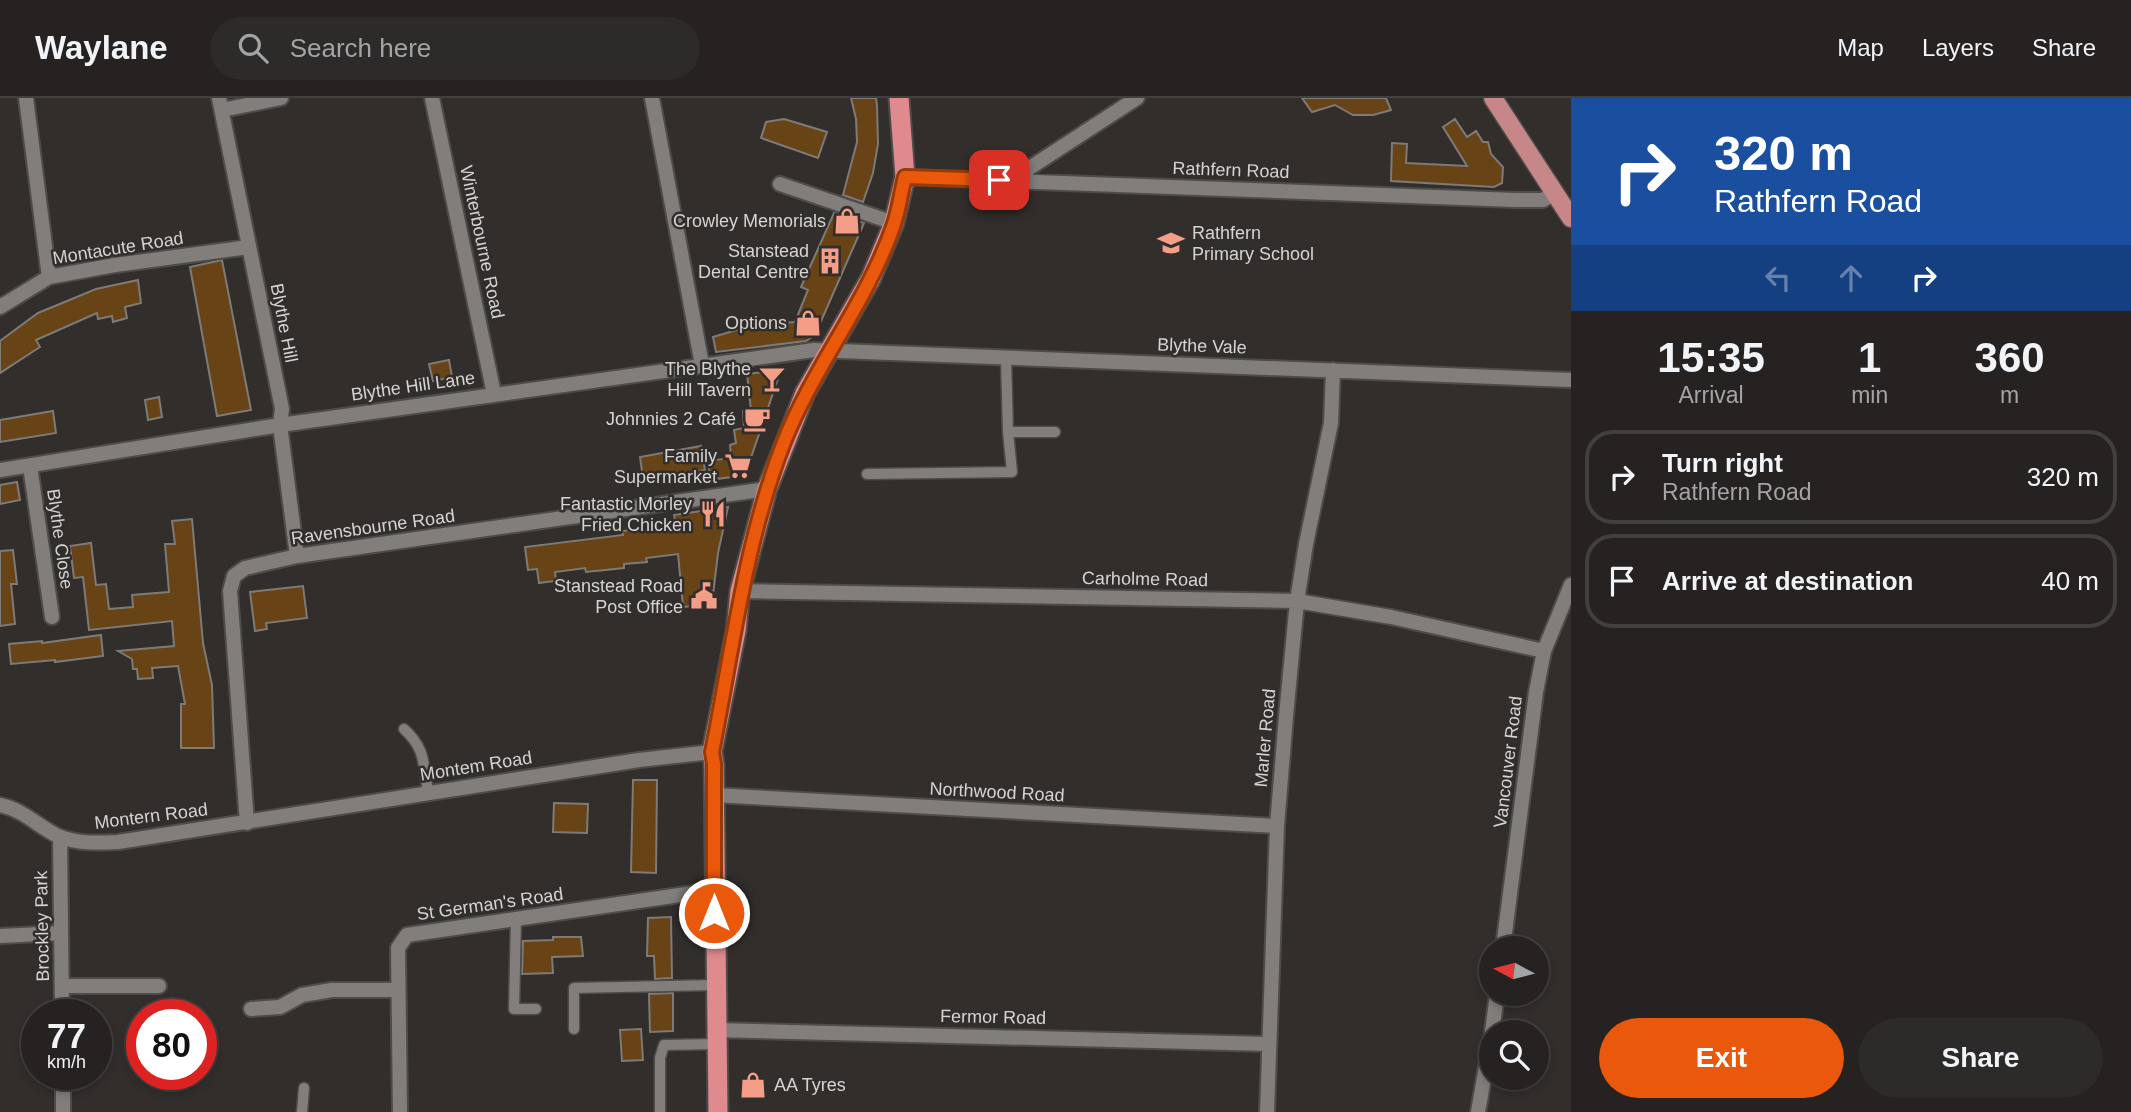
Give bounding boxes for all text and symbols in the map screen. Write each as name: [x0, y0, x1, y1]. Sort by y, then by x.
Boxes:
search box: [210, 17, 700, 80]
text: Waylane: [35, 29, 168, 66]
icon: search: [234, 29, 272, 67]
text: Search here: [290, 33, 431, 63]
text: Map: [1837, 34, 1884, 61]
text: Layers: [1922, 34, 1994, 61]
text: Share: [2032, 34, 2096, 61]
icon: right: [1599, 126, 1690, 217]
text: 320 m: [1714, 126, 1853, 180]
pin: [969, 150, 1029, 210]
street label: Rathfern Road: [1172, 158, 1290, 182]
icon: arrive: [980, 161, 1018, 199]
street label: Winterbourne Road: [456, 164, 508, 320]
text: Rathfern Road: [1714, 183, 1922, 219]
shop icon: Crowley Memorials: [832, 206, 862, 236]
place label: Crowley Memorials: [673, 211, 826, 231]
place label: Rathfern Primary School: [1192, 223, 1314, 264]
street label: Montacute Road: [51, 228, 185, 268]
school or university icon: Rathfern Primary School: [1156, 228, 1186, 258]
place label: Stanstead Dental Centre: [698, 241, 809, 282]
building icon: Stanstead Dental Centre: [815, 246, 845, 276]
icon: left: [1759, 259, 1797, 297]
icon: ahead: [1832, 259, 1870, 297]
icon: right: [1905, 259, 1943, 297]
street label: Blythe Hill: [267, 282, 301, 364]
shop icon: Options: [793, 308, 823, 338]
place label: Options: [725, 313, 787, 333]
street label: Blythe Vale: [1157, 334, 1247, 358]
text: 15:35: [1657, 334, 1765, 381]
text: 1: [1858, 334, 1881, 381]
text: 360: [1975, 334, 2045, 381]
place label: The Blythe Hill Tavern: [665, 359, 751, 400]
bar icon: The Blythe Hill Tavern: [757, 364, 787, 394]
street label: Blythe Hill Lane: [350, 367, 476, 405]
text: Arrival: [1678, 382, 1744, 408]
text: min: [1851, 382, 1888, 408]
text: m: [2000, 382, 2019, 408]
cafe icon: Johnnies 2 Café: [742, 404, 772, 434]
place label: Johnnies 2 Café: [606, 409, 736, 429]
place label: Family Supermarket: [614, 446, 717, 487]
text: Turn right: [1662, 448, 1783, 478]
supermarket icon: Family Supermarket: [723, 451, 753, 481]
icon: right: [1603, 458, 1641, 496]
text: 320 m: [2027, 462, 2099, 492]
text: Rathfern Road: [1662, 479, 1812, 505]
street label: Blythe Close: [43, 488, 77, 590]
place label: Fantastic Morley Fried Chicken: [560, 494, 692, 535]
restaurant icon: Fantastic Morley Fried Chicken: [698, 499, 728, 529]
street label: Ravensbourne Road: [290, 506, 456, 548]
icon: arrive: [1603, 562, 1641, 600]
text: Arrive at destination: [1662, 566, 1913, 596]
text: 40 m: [2041, 566, 2099, 596]
street label: Carholme Road: [1082, 568, 1208, 590]
place label: Stanstead Road Post Office: [554, 576, 683, 617]
public building icon: Stanstead Road Post Office: [689, 581, 719, 611]
street label: Marler Road: [1251, 688, 1279, 788]
street label: Vancouver Road: [1490, 695, 1526, 829]
street label: Montem Road: [419, 747, 533, 785]
street label: Northwood Road: [929, 778, 1065, 806]
street label: Montern Road: [93, 799, 209, 833]
street label: Brockley Park: [31, 869, 53, 982]
position arrow: [677, 876, 751, 950]
street label: St German's Road: [416, 884, 564, 924]
north arrow: [1479, 936, 1549, 1006]
map controls: [1479, 936, 1549, 1090]
speed limit sign: 80: [126, 999, 217, 1090]
street label: Fermor Road: [940, 1006, 1046, 1028]
text: 77: [47, 1016, 86, 1055]
button: Exit: [1599, 1018, 1844, 1098]
button: Share: [1858, 1018, 2103, 1098]
button: search: [1479, 1020, 1549, 1090]
text: km/h: [47, 1052, 86, 1072]
shop icon: AA Tyres: [738, 1070, 768, 1100]
place label: AA Tyres: [774, 1075, 846, 1095]

